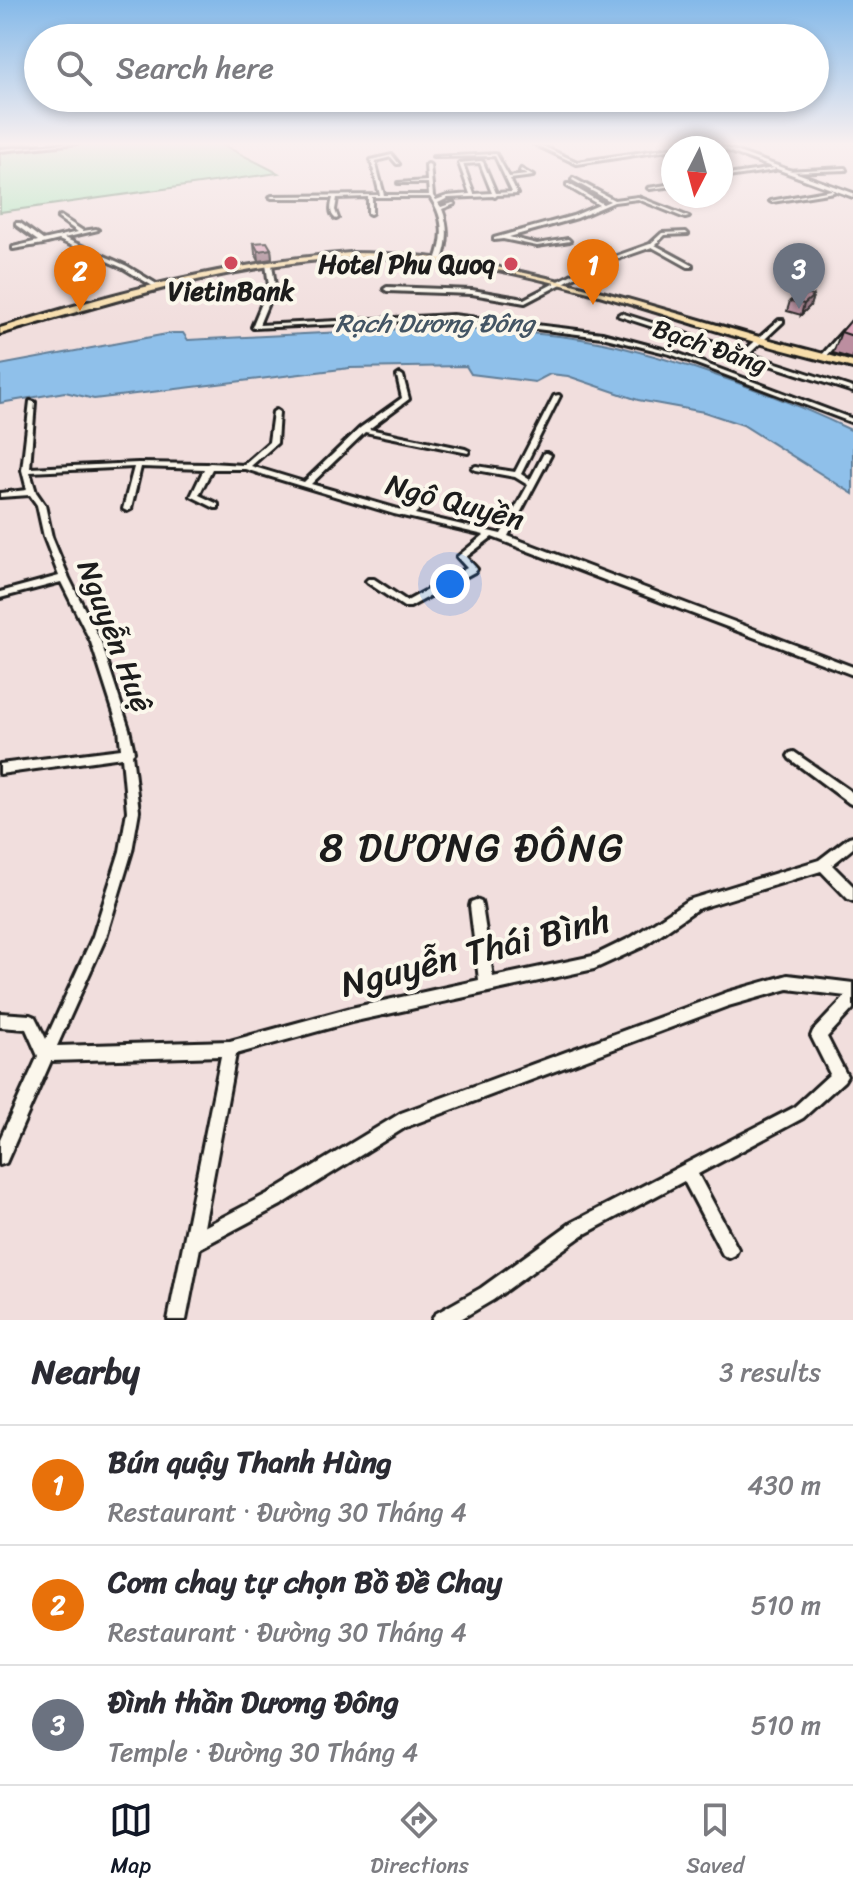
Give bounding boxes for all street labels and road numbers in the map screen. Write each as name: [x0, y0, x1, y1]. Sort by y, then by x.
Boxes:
street label: Bạch Đằng: [646, 305, 774, 387]
street label: Ngô Quyền: [380, 458, 530, 546]
street label: Nguyễn Huệ: [61, 552, 169, 721]
street label: Nguyễn Thái Bình: [334, 888, 617, 1016]

